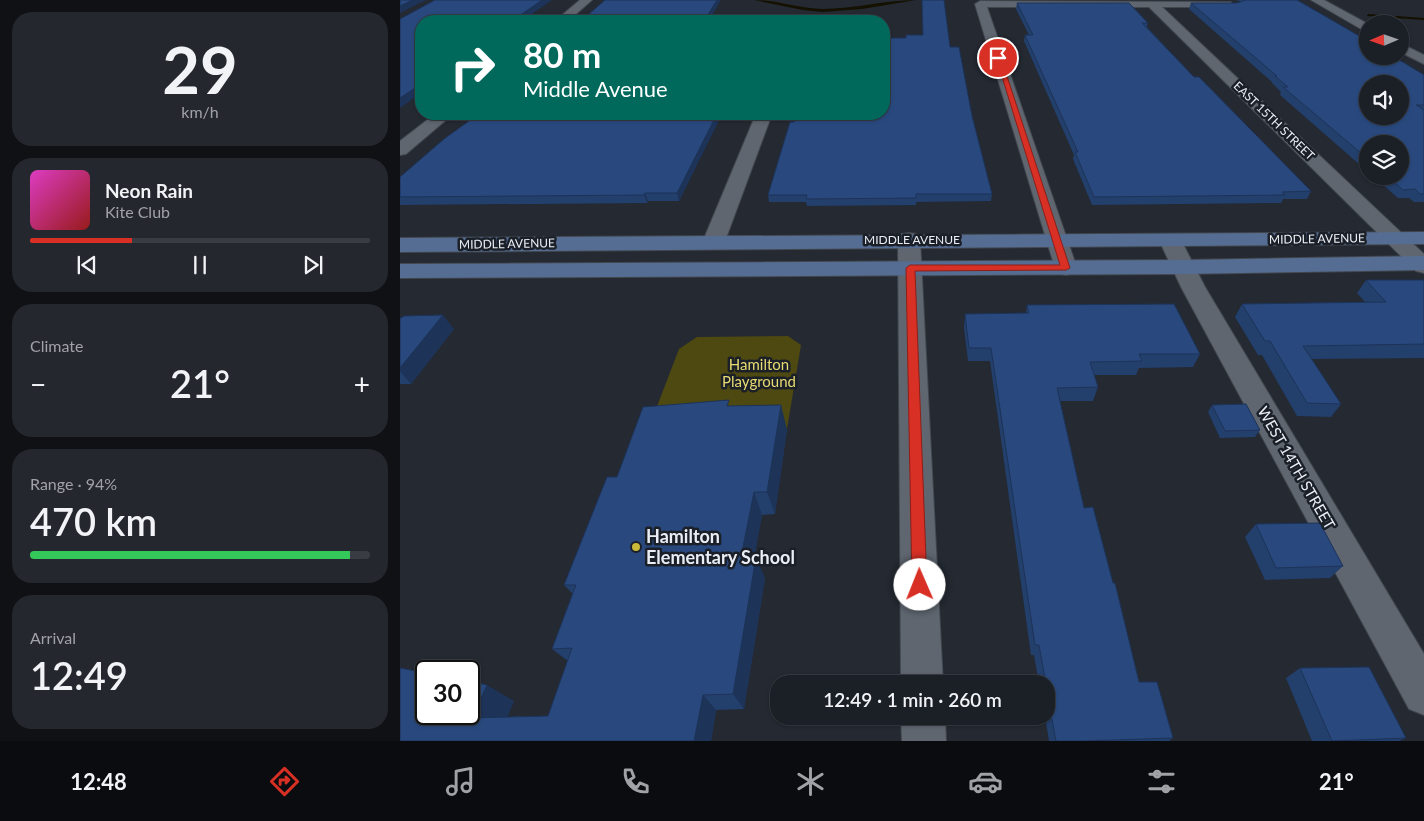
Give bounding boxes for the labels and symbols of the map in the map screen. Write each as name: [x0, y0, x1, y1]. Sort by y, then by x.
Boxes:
north arrow: [1359, 15, 1409, 65]
pin: [977, 37, 1019, 79]
street label: EAST 15TH STREET: [1231, 78, 1318, 163]
street label: MIDDLE AVENUE: [1269, 230, 1365, 247]
street label: MIDDLE AVENUE: [864, 232, 960, 247]
street label: MIDDLE AVENUE: [459, 235, 555, 252]
park label: Hamilton Playground: [722, 355, 796, 390]
street label: WEST 14TH STREET: [1254, 403, 1339, 532]
place label: Hamilton Elementary School: [646, 525, 795, 568]
marker: Hamilton Elementary School: [630, 541, 642, 553]
position arrow: [893, 558, 945, 610]
speed limit sign: 30: [415, 660, 480, 725]

